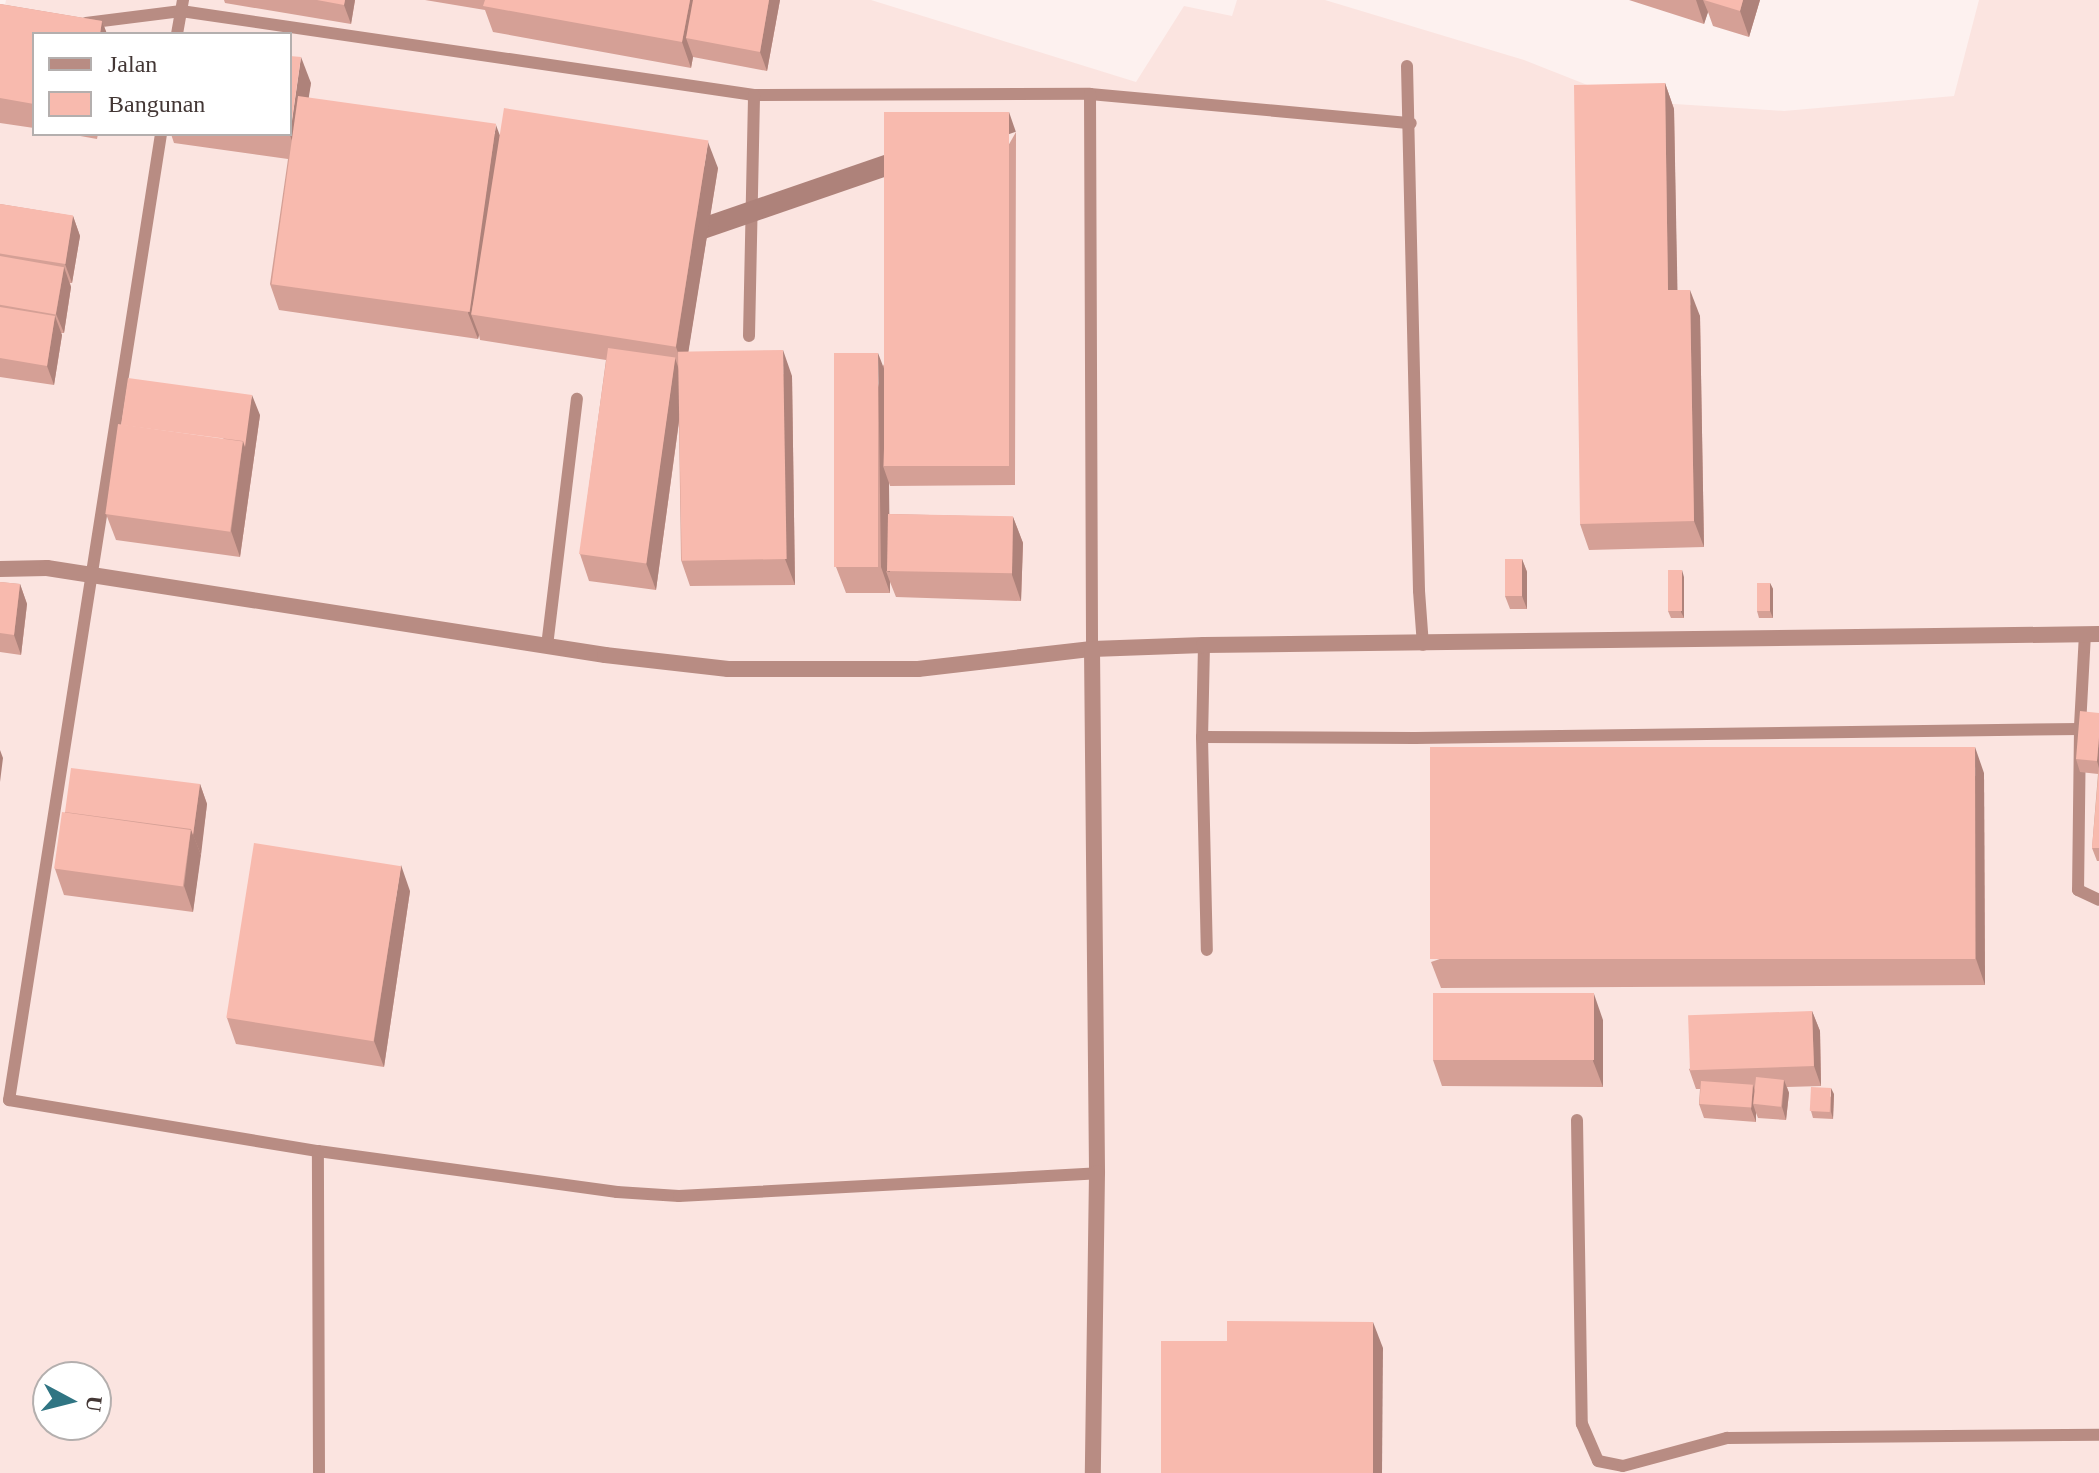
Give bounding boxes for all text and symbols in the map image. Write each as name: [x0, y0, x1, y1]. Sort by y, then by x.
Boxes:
legend: [32, 32, 292, 136]
text: Jalan: [108, 51, 157, 77]
text: Bangunan: [108, 91, 205, 117]
north arrow: [32, 1361, 112, 1441]
text: U: [81, 1394, 108, 1413]

